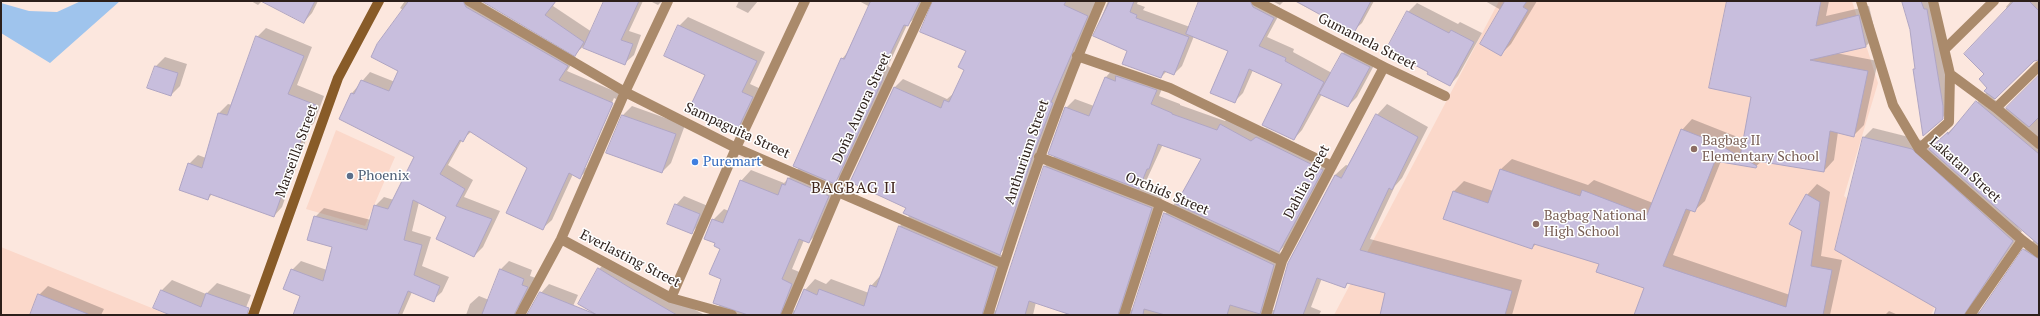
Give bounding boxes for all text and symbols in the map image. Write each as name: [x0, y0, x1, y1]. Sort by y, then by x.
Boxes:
street label: Gumamela Street: [1315, 10, 1419, 74]
street label: Doña Aurora Street: [829, 50, 895, 166]
street label: Anthurium Street: [1001, 97, 1053, 207]
street label: Sampaguita Street: [682, 99, 792, 163]
street label: Marseilla Street: [272, 102, 322, 200]
place label: Bagbag II Elementary School: [1702, 133, 1819, 166]
street label: Lakatan Street: [1926, 134, 2004, 206]
street label: Dahlia Street: [1280, 142, 1334, 222]
marker: Bagbag II Elementary School: [1689, 144, 1699, 154]
place label: Puremart: [703, 154, 762, 170]
marker: Puremart: [690, 157, 700, 167]
place label: Phoenix: [358, 168, 409, 184]
street label: Orchids Street: [1123, 169, 1211, 219]
marker: Phoenix: [345, 171, 355, 181]
district label: BAGBAG II: [811, 178, 897, 198]
place label: Bagbag National High School: [1544, 208, 1647, 240]
marker: Bagbag National High School: [1531, 219, 1541, 229]
street label: Everlasting Street: [577, 226, 683, 292]

